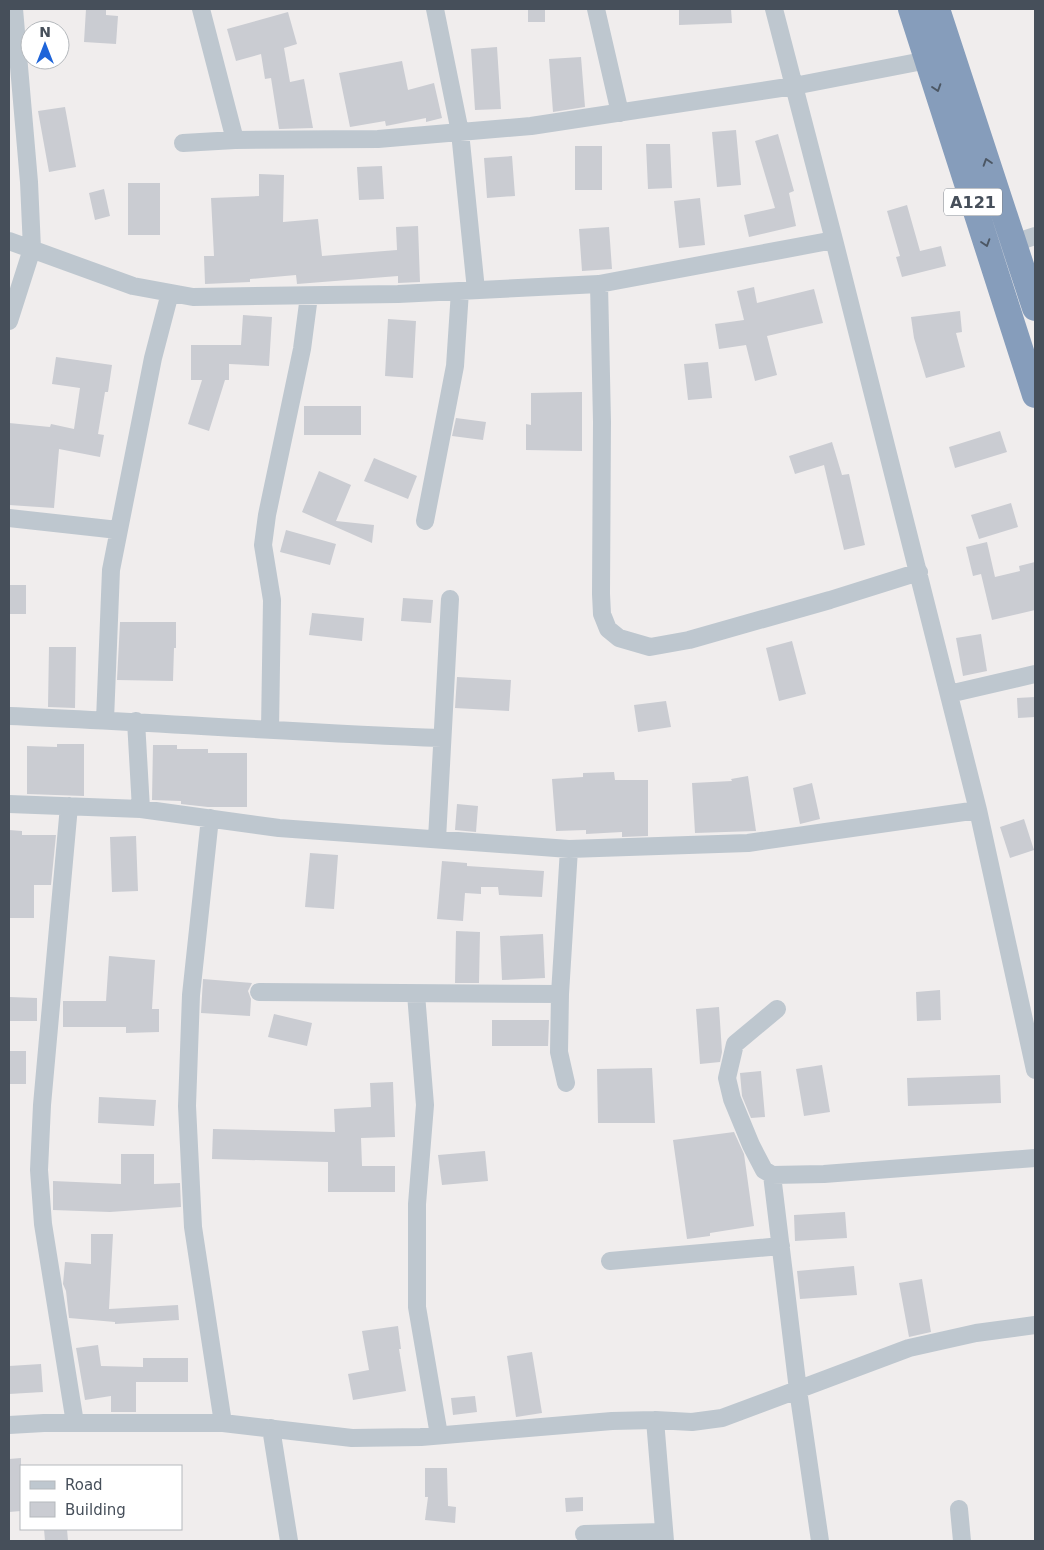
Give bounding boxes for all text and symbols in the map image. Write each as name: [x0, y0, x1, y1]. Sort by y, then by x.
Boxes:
north arrow: [20, 20, 70, 70]
text: N: [39, 24, 51, 40]
one-way arrow: [931, 84, 941, 92]
one-way arrow: [983, 158, 993, 166]
road number: A121: [944, 188, 1002, 216]
one-way arrow: [981, 238, 991, 247]
legend: [20, 1465, 182, 1530]
text: Road: [65, 1476, 103, 1494]
text: Building: [65, 1501, 126, 1519]

